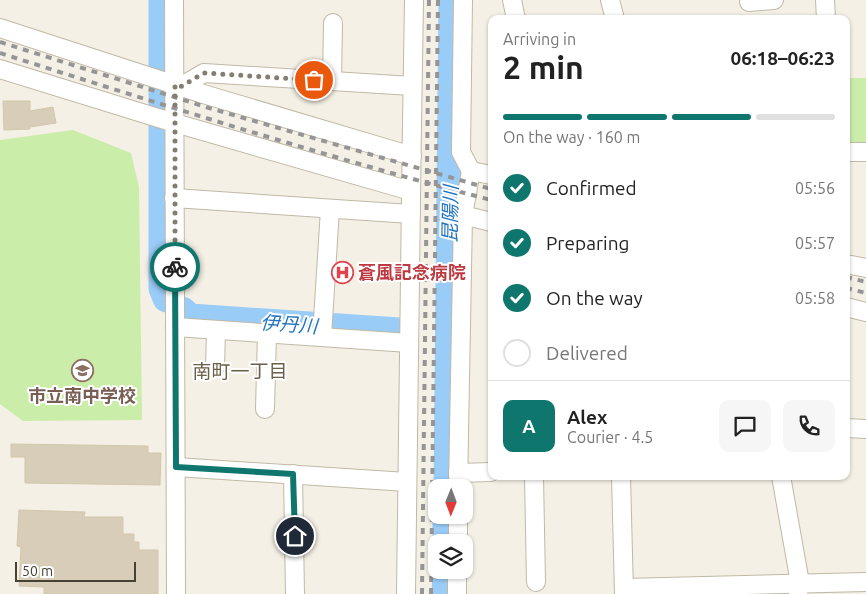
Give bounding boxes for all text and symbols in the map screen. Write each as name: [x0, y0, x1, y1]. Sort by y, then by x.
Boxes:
text: Arriving in: [503, 30, 576, 48]
text: 06:18–06:23: [730, 47, 835, 69]
text: 2 min: [503, 49, 584, 85]
pin: [293, 59, 335, 101]
icon: bag: [300, 66, 328, 94]
text: On the way · 160 m: [503, 128, 640, 146]
icon: check: [503, 174, 531, 202]
text: Confirmed: [546, 177, 637, 199]
text: 05:56: [795, 179, 835, 197]
water label: 昆陽川: [439, 183, 462, 243]
icon: check: [503, 229, 531, 257]
text: Preparing: [546, 232, 630, 254]
text: 05:57: [795, 234, 835, 252]
courier: [150, 242, 200, 292]
icon: bike: [161, 253, 189, 281]
hospital icon: 蒼風記念病院: [330, 260, 354, 284]
place label: 蒼風記念病院: [358, 262, 466, 282]
icon: check: [503, 284, 531, 312]
text: On the way: [546, 287, 643, 309]
text: 05:58: [795, 289, 835, 307]
water label: 伊丹川: [260, 311, 320, 337]
text: Delivered: [546, 342, 628, 364]
school or university icon: 市立南中学校: [70, 358, 94, 382]
district label: 南町一丁目: [192, 360, 288, 382]
place label: 市立南中学校: [28, 385, 136, 405]
button: chat: [719, 400, 771, 452]
button: phone: [783, 400, 835, 452]
text: Alex: [567, 406, 607, 428]
text: A: [522, 415, 536, 437]
text: Courier · 4.5: [567, 428, 653, 446]
north arrow: [428, 479, 472, 524]
map controls: [428, 479, 473, 579]
pin: [274, 515, 316, 557]
icon: home: [281, 522, 309, 550]
button: layers: [428, 534, 473, 579]
scale bar: [15, 559, 136, 582]
text: 50 m: [22, 563, 53, 579]

